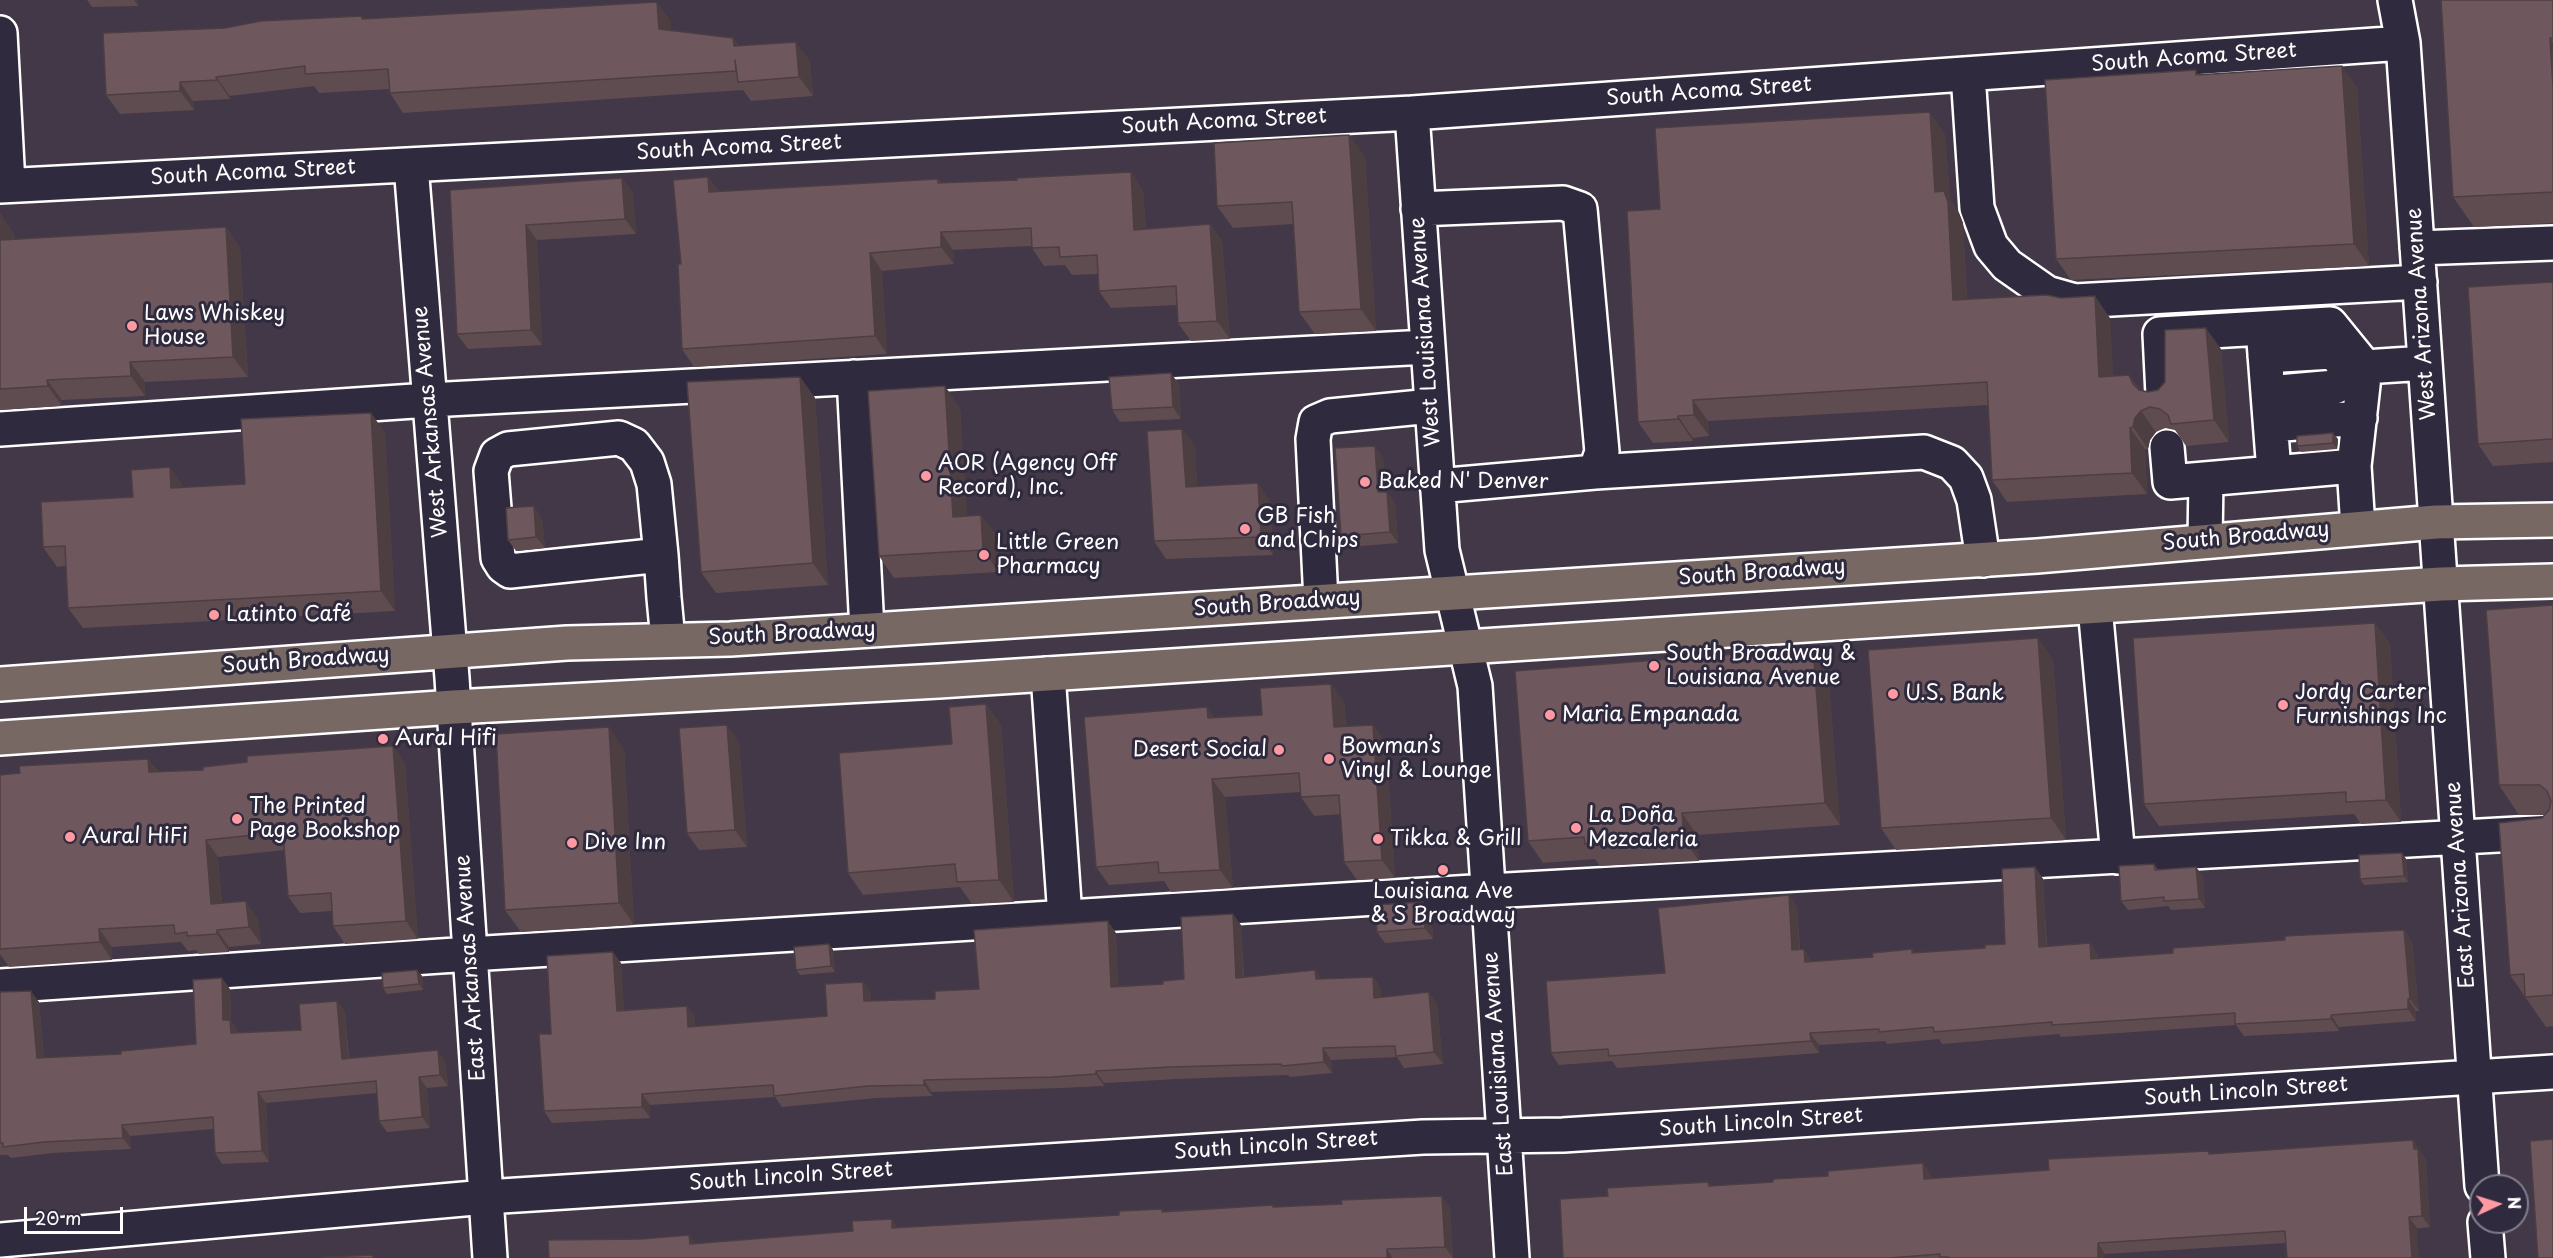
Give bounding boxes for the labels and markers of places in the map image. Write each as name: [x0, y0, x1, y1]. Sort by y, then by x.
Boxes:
place label: Laws Whiskey House: [144, 301, 285, 351]
marker: Laws Whiskey House: [125, 319, 139, 333]
place label: AOR (Agency Off Record), Inc.: [938, 451, 1116, 501]
marker: AOR (Agency Off Record), Inc.: [919, 469, 933, 483]
place label: Baked N' Denver: [1377, 469, 1548, 495]
marker: Baked N' Denver: [1358, 475, 1372, 489]
place label: GB Fish and Chips: [1257, 504, 1358, 554]
marker: GB Fish and Chips: [1238, 522, 1252, 536]
place label: Little Green Pharmacy: [996, 530, 1119, 580]
marker: Little Green Pharmacy: [977, 548, 991, 562]
place label: Latinto Café: [226, 602, 352, 628]
marker: Latinto Café: [207, 608, 221, 622]
place label: South Broadway & Louisiana Avenue: [1666, 641, 1856, 691]
marker: South Broadway & Louisiana Avenue: [1647, 659, 1661, 673]
place label: Jordy Carter Furnishings Inc: [2295, 680, 2447, 730]
place label: U.S. Bank: [1905, 681, 2004, 707]
marker: U.S. Bank: [1886, 687, 1900, 701]
marker: Jordy Carter Furnishings Inc: [2276, 698, 2290, 712]
place label: Maria Empanada: [1562, 702, 1739, 728]
marker: Maria Empanada: [1543, 708, 1557, 722]
place label: Aural Hifi: [395, 726, 497, 752]
marker: Aural Hifi: [376, 732, 390, 746]
place label: Bowman’s Vinyl & Lounge: [1341, 734, 1492, 784]
place label: Desert Social: [1133, 737, 1267, 763]
marker: Desert Social: [1272, 743, 1286, 757]
marker: Bowman’s Vinyl & Lounge: [1322, 752, 1336, 766]
place label: The Printed Page Bookshop: [249, 794, 400, 844]
place label: La Doña Mezcaleria: [1588, 803, 1698, 853]
marker: The Printed Page Bookshop: [230, 812, 244, 826]
marker: La Doña Mezcaleria: [1569, 821, 1583, 835]
place label: Aural HiFi: [82, 824, 188, 850]
place label: Tikka & Grill: [1390, 826, 1522, 852]
marker: Aural HiFi: [63, 830, 77, 844]
place label: Dive Inn: [584, 830, 666, 856]
marker: Tikka & Grill: [1371, 832, 1385, 846]
marker: Dive Inn: [565, 836, 579, 850]
marker: Louisiana Ave & S Broadway: [1436, 863, 1450, 877]
place label: Louisiana Ave & S Broadway: [1370, 879, 1516, 929]

